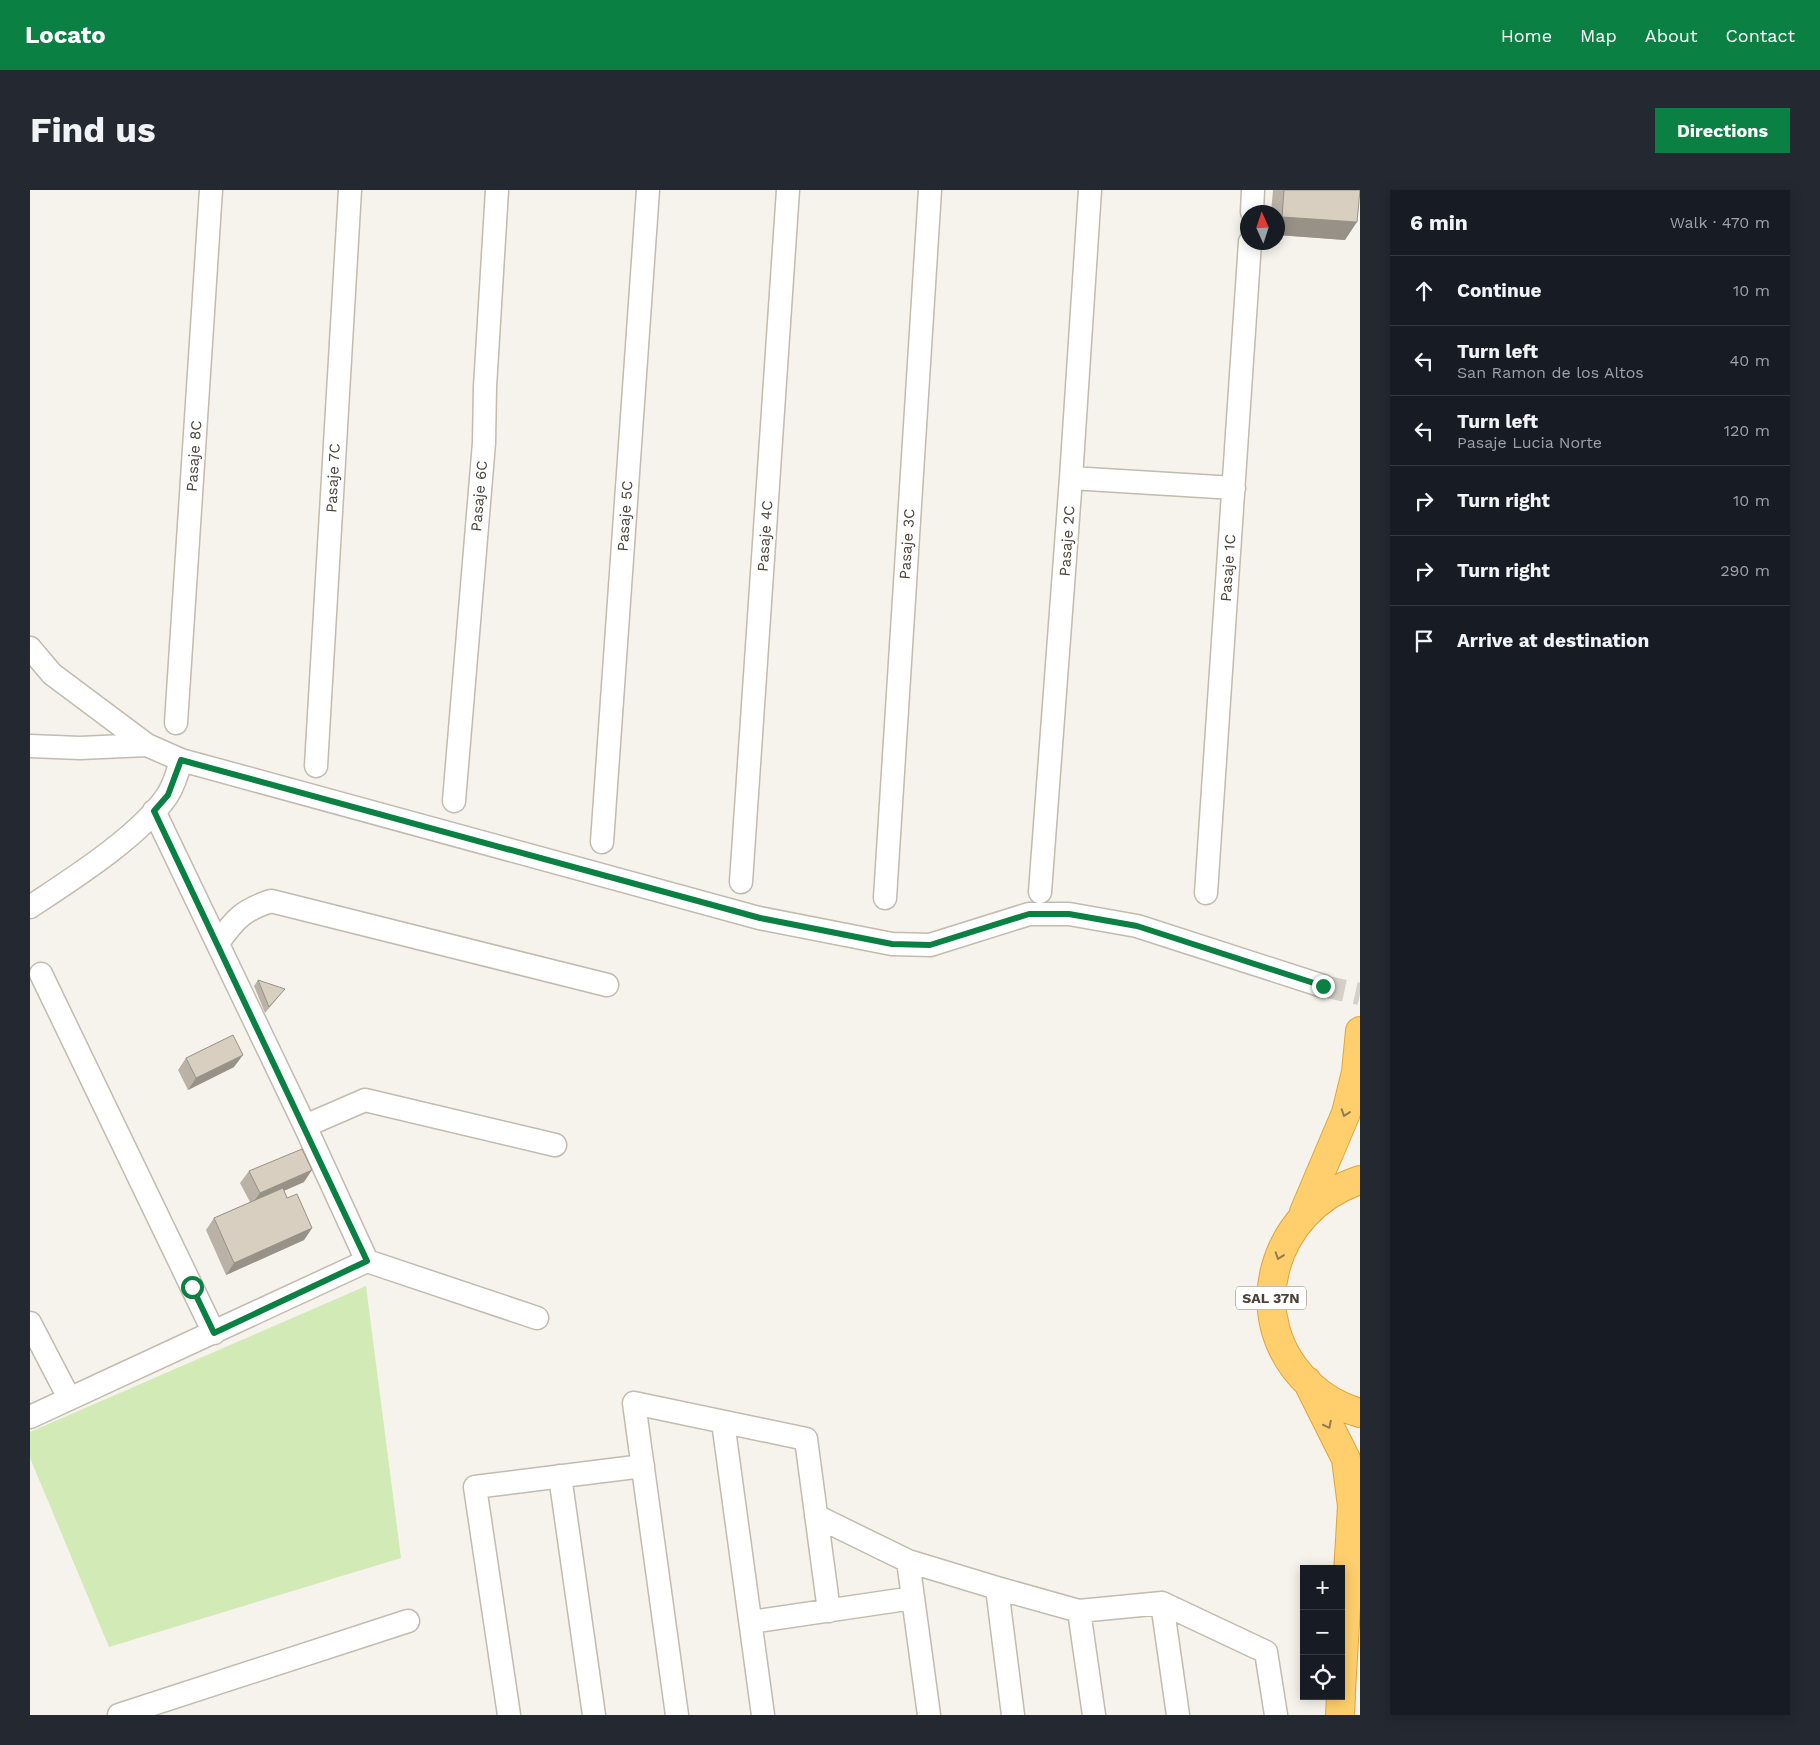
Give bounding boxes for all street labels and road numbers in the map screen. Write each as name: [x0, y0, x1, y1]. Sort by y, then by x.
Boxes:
street label: Pasaje 8C: [183, 420, 205, 492]
street label: Pasaje 7C: [322, 443, 344, 513]
street label: Pasaje 6C: [467, 460, 491, 532]
street label: Pasaje 5C: [614, 480, 636, 552]
street label: Pasaje 4C: [754, 500, 776, 572]
street label: Pasaje 2C: [1056, 505, 1078, 577]
street label: Pasaje 3C: [896, 508, 918, 580]
street label: Pasaje 1C: [1217, 534, 1239, 602]
road number: SAL 37N: [1236, 1286, 1306, 1310]

